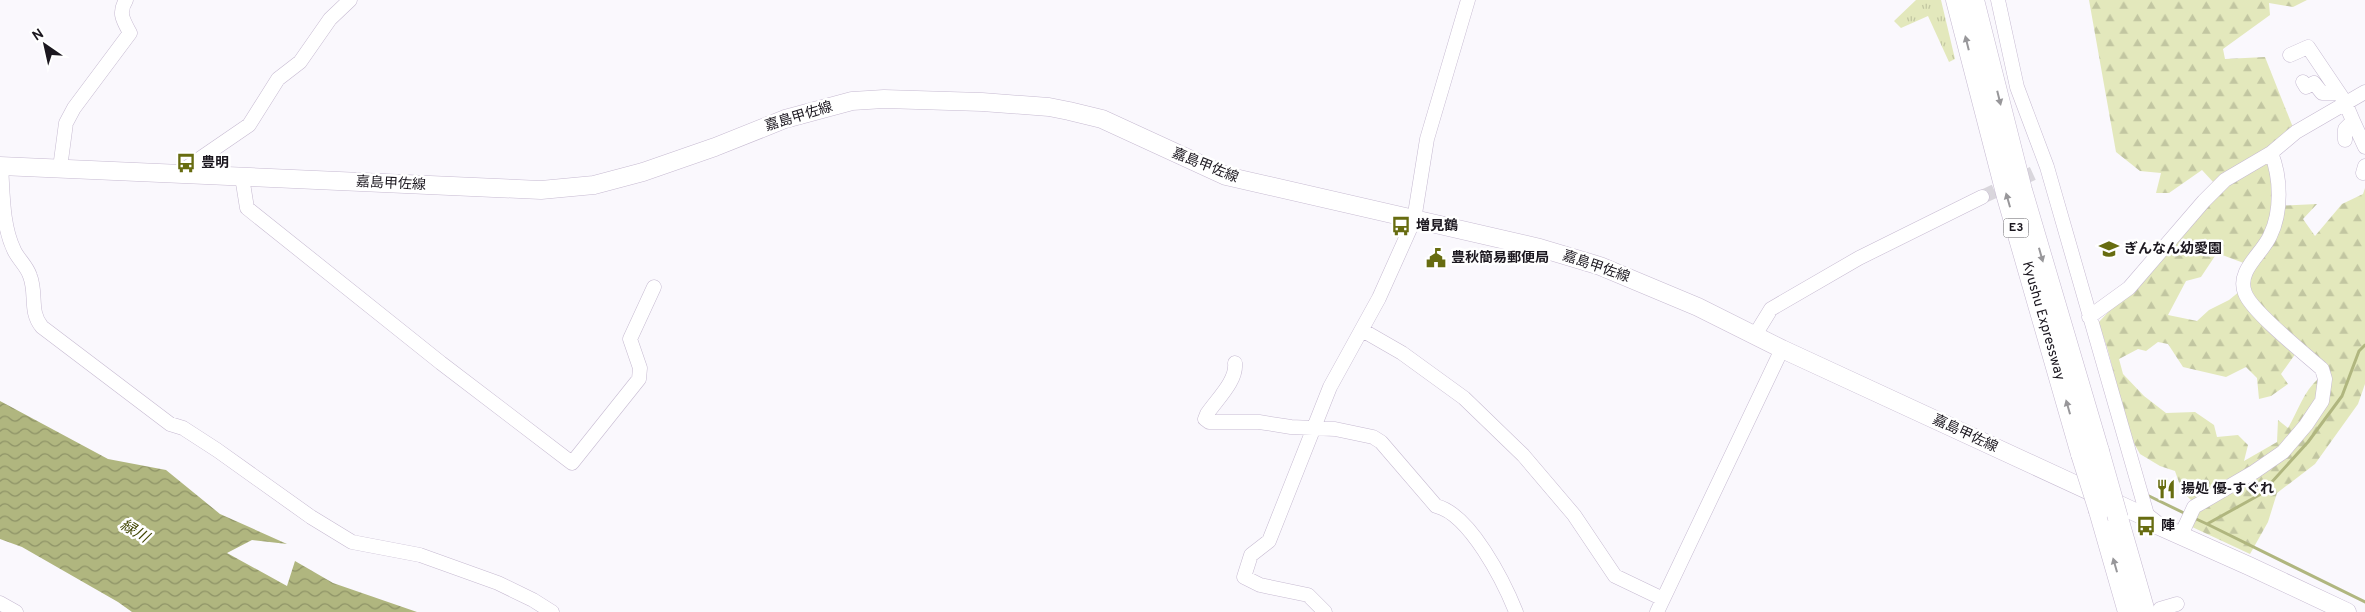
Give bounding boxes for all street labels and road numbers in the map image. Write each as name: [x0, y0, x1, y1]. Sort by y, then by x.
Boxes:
street label: 嘉島甲佐線: [763, 99, 835, 135]
street label: 嘉島甲佐線: [1169, 145, 1241, 187]
street label: 嘉島甲佐線: [356, 174, 426, 194]
road number: E3: [2004, 218, 2028, 238]
street label: 嘉島甲佐線: [1560, 248, 1632, 286]
street label: Kyushu Expressway: [2018, 259, 2068, 383]
street label: 嘉島甲佐線: [1930, 412, 2000, 456]

